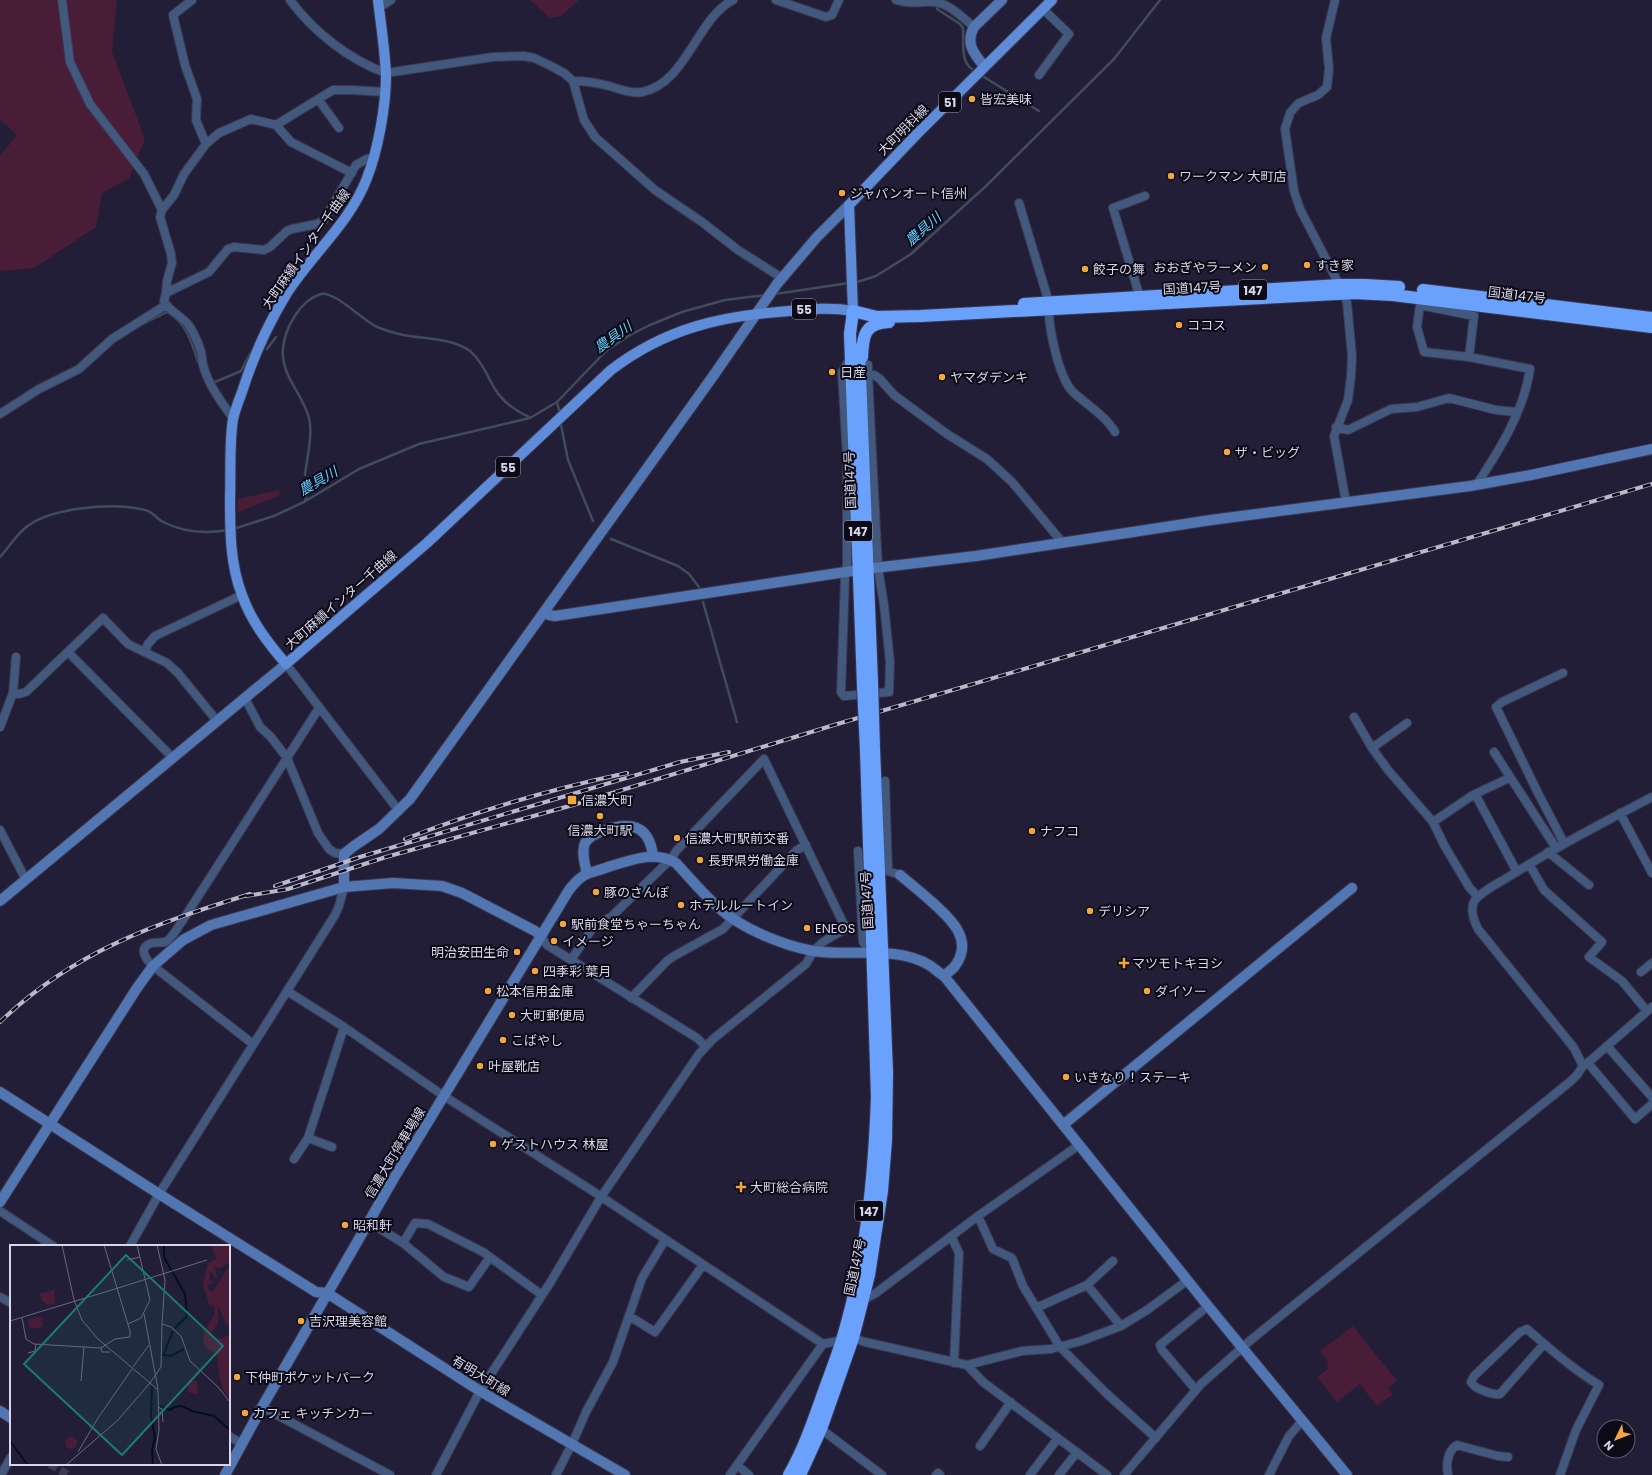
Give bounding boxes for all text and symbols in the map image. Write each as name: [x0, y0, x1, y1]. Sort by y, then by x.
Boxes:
place label: 皆宏美味: [980, 90, 1032, 109]
road number: 51: [939, 92, 961, 112]
marker: 皆宏美味: [967, 94, 977, 104]
street label: 大町明科線: [873, 100, 933, 160]
place label: ワークマン 大町店: [1179, 167, 1286, 186]
marker: ワークマン 大町店: [1166, 171, 1176, 181]
place label: ジャパンオート信州: [850, 184, 967, 203]
street label: 大町麻績インター千曲線: [257, 185, 355, 313]
marker: ジャパンオート信州: [837, 188, 847, 198]
water label: 農具川: [901, 206, 947, 250]
place label: すき家: [1315, 256, 1354, 275]
place label: おおぎやラーメン: [1154, 258, 1257, 277]
place label: 餃子の舞: [1093, 260, 1145, 279]
marker: すき家: [1302, 260, 1312, 270]
marker: おおぎやラーメン: [1260, 262, 1270, 272]
marker: 餃子の舞: [1080, 264, 1090, 274]
street label: 国道147号: [1162, 277, 1222, 299]
road number: 147: [1239, 280, 1267, 300]
street label: 国道147号: [1487, 282, 1547, 308]
road number: 55: [792, 299, 816, 319]
water label: 農具川: [590, 316, 638, 357]
place label: ココス: [1187, 316, 1226, 335]
marker: ココス: [1174, 320, 1184, 330]
place label: 日産: [840, 363, 866, 382]
marker: 日産: [827, 367, 837, 377]
place label: ヤマダデンキ: [950, 368, 1028, 387]
marker: ヤマダデンキ: [937, 372, 947, 382]
place label: ザ・ビッグ: [1235, 443, 1300, 462]
marker: ザ・ビッグ: [1222, 447, 1232, 457]
street label: 国道147号: [839, 450, 861, 510]
road number: 55: [496, 457, 520, 477]
water label: 農具川: [295, 461, 343, 500]
road number: 147: [844, 521, 872, 541]
street label: 大町麻績インター千曲線: [281, 546, 401, 654]
place label: 信濃大町: [581, 791, 633, 810]
marker: 信濃大町: [566, 794, 578, 806]
marker: 信濃大町駅: [595, 811, 605, 821]
place label: 信濃大町駅: [567, 821, 633, 840]
place label: ナフコ: [1040, 822, 1079, 841]
marker: ナフコ: [1027, 826, 1037, 836]
place label: 信濃大町駅前交番: [685, 829, 789, 848]
marker: 信濃大町駅前交番: [672, 833, 682, 843]
place label: 長野県労働金庫: [708, 851, 799, 870]
marker: 長野県労働金庫: [695, 855, 705, 865]
street label: 国道147号: [856, 870, 878, 930]
place label: 豚のさんぽ: [604, 883, 669, 902]
marker: 豚のさんぽ: [591, 887, 601, 897]
place label: ホテルルートイン: [689, 896, 793, 915]
marker: ホテルルートイン: [676, 900, 686, 910]
place label: デリシア: [1098, 902, 1150, 921]
marker: デリシア: [1085, 906, 1095, 916]
place label: 駅前食堂ちゃーちゃん: [571, 915, 701, 934]
marker: 駅前食堂ちゃーちゃん: [558, 919, 568, 929]
place label: ENEOS: [815, 919, 855, 938]
marker: ENEOS: [802, 923, 812, 933]
place label: イメージ: [562, 932, 614, 951]
marker: イメージ: [549, 936, 559, 946]
place label: 明治安田生命: [431, 943, 509, 962]
marker: 明治安田生命: [512, 947, 522, 957]
place label: マツモトキヨシ: [1132, 954, 1223, 973]
marker: マツモトキヨシ: [1119, 958, 1129, 968]
place label: 四季彩 葉月: [543, 962, 611, 981]
marker: 四季彩 葉月: [530, 966, 540, 976]
place label: 松本信用金庫: [496, 982, 574, 1001]
place label: ダイソー: [1155, 982, 1207, 1001]
marker: 松本信用金庫: [483, 986, 493, 996]
marker: ダイソー: [1142, 986, 1152, 996]
place label: 大町郵便局: [520, 1006, 585, 1025]
marker: 大町郵便局: [507, 1010, 517, 1020]
place label: こばやし: [511, 1031, 563, 1050]
marker: こばやし: [498, 1035, 508, 1045]
place label: 叶屋靴店: [488, 1057, 540, 1076]
marker: 叶屋靴店: [475, 1061, 485, 1071]
place label: いきなり！ステーキ: [1074, 1068, 1191, 1087]
marker: いきなり！ステーキ: [1061, 1072, 1071, 1082]
street label: 信濃大町停車場線: [360, 1104, 430, 1202]
place label: ゲストハウス 林屋: [501, 1135, 608, 1154]
marker: ゲストハウス 林屋: [488, 1139, 498, 1149]
place label: 大町総合病院: [750, 1178, 828, 1197]
marker: 大町総合病院: [735, 1181, 747, 1193]
road number: 147: [855, 1201, 883, 1221]
place label: 昭和軒: [353, 1216, 392, 1235]
marker: 昭和軒: [340, 1220, 350, 1230]
street label: 国道147号: [840, 1236, 870, 1298]
inset map: [10, 1245, 230, 1465]
place label: 吉沢理美容館: [309, 1312, 387, 1331]
marker: 吉沢理美容館: [296, 1316, 306, 1326]
street label: 有明大町線: [448, 1351, 514, 1401]
place label: 下仲町ポケットパーク: [245, 1368, 375, 1387]
marker: 下仲町ポケットパーク: [232, 1372, 242, 1382]
place label: カフェ キッチンカー: [253, 1404, 373, 1423]
marker: カフェ キッチンカー: [240, 1408, 250, 1418]
north arrow: [1596, 1419, 1636, 1459]
text: N: [1600, 1437, 1617, 1454]

